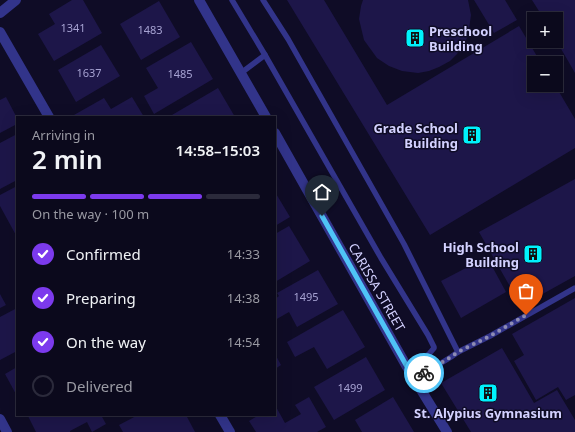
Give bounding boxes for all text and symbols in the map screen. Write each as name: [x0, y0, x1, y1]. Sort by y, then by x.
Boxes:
map controls: [527, 12, 563, 92]
button: +: [527, 12, 563, 48]
house number: 1341: [60, 20, 86, 35]
house number: 1483: [137, 22, 163, 37]
place label: Preschool Building: [429, 22, 492, 55]
building icon: Preschool Building: [404, 27, 426, 49]
button: −: [527, 56, 563, 92]
house number: 1637: [76, 65, 102, 80]
house number: 1485: [167, 66, 193, 81]
place label: Grade School Building: [373, 119, 458, 152]
building icon: Grade School Building: [461, 124, 483, 146]
text: Arriving in: [32, 126, 95, 144]
text: 14:58–15:03: [176, 140, 260, 160]
text: 2 min: [32, 141, 103, 177]
pin: [305, 175, 339, 216]
icon: home: [311, 181, 333, 203]
text: On the way · 100 m: [32, 205, 149, 223]
place label: High School Building: [443, 238, 519, 271]
street label: CARISSA STREET: [344, 240, 410, 335]
icon: check: [32, 243, 54, 265]
building icon: High School Building: [522, 243, 544, 265]
text: Confirmed: [66, 244, 141, 264]
text: 14:33: [227, 245, 260, 263]
pin: [509, 274, 543, 315]
icon: bag: [515, 280, 537, 302]
icon: check: [32, 287, 54, 309]
text: Preparing: [66, 288, 136, 308]
text: 14:38: [227, 289, 260, 307]
house number: 1495: [293, 289, 319, 304]
icon: check: [32, 331, 54, 353]
text: On the way: [66, 332, 146, 352]
text: 14:54: [227, 333, 260, 351]
courier: [404, 353, 444, 393]
icon: bike: [413, 362, 435, 384]
text: Delivered: [66, 376, 133, 396]
house number: 1499: [337, 380, 363, 395]
building icon: St. Alypius Gymnasium: [477, 382, 499, 404]
place label: St. Alypius Gymnasium: [414, 404, 562, 422]

